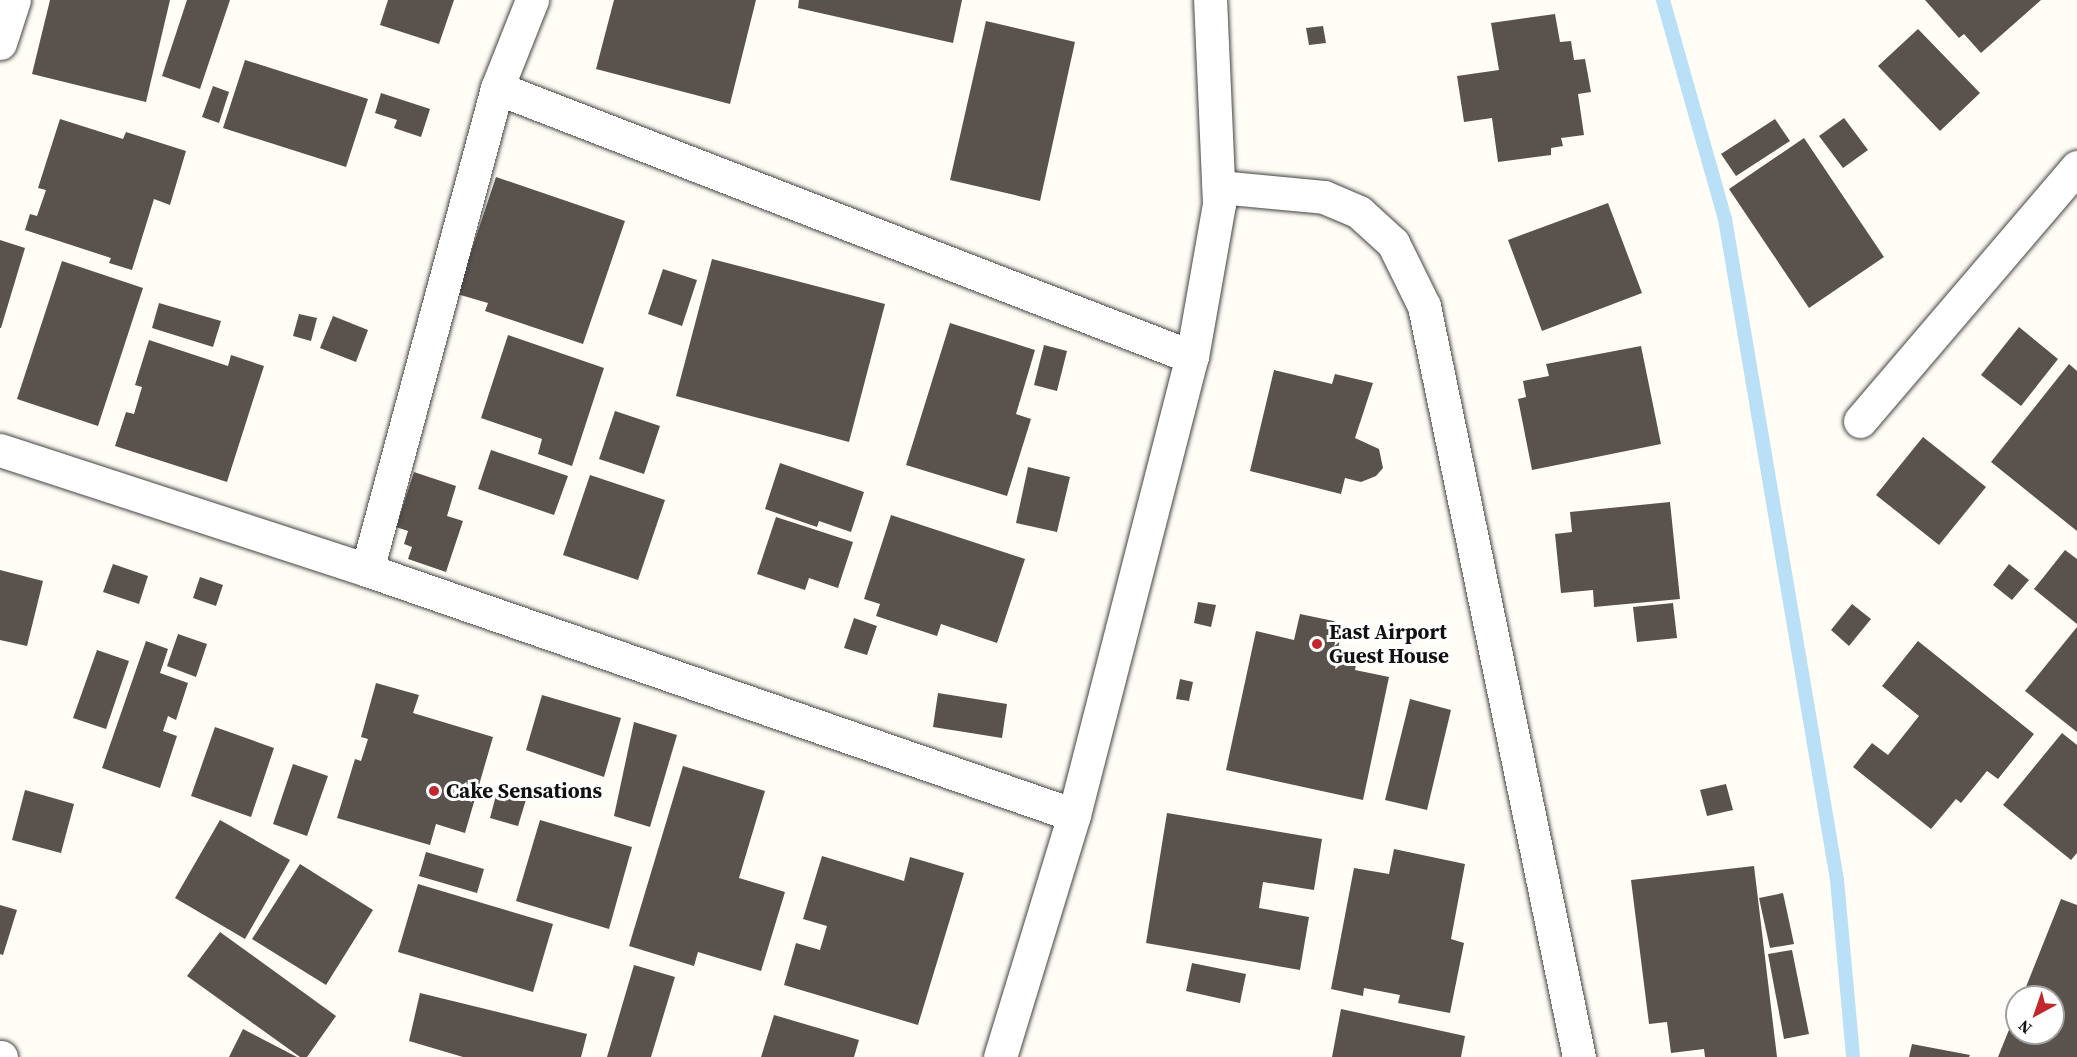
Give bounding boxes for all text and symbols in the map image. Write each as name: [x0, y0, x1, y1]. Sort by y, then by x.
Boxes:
place label: East Airport Guest House: [1329, 619, 1449, 669]
marker: East Airport Guest House: [1310, 637, 1324, 651]
place label: Cake Sensations: [446, 778, 602, 804]
marker: Cake Sensations: [427, 784, 441, 798]
north arrow: [2005, 985, 2065, 1045]
text: N: [2013, 1015, 2036, 1039]

